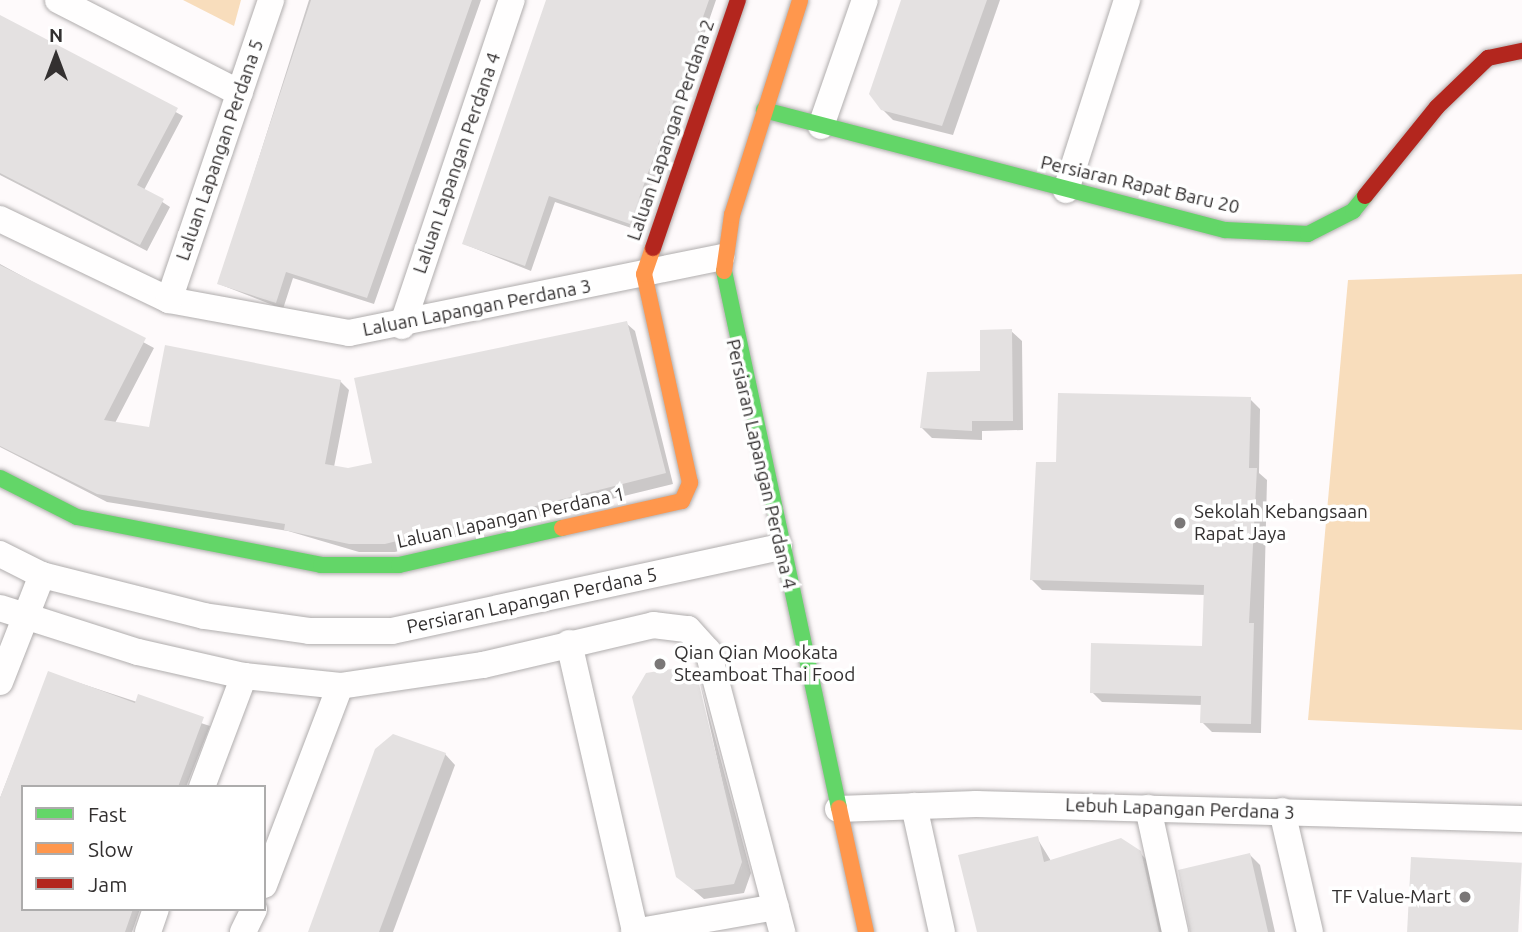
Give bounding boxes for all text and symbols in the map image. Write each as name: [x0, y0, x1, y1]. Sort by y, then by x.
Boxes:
street label: Laluan Lapangan Perdana 2: [622, 16, 720, 244]
north arrow: [21, 21, 91, 91]
text: N: [49, 24, 63, 46]
street label: Laluan Lapangan Perdana 5: [171, 36, 269, 264]
street label: Laluan Lapangan Perdana 4: [408, 49, 506, 277]
street label: Persiaran Rapat Baru 20: [1038, 151, 1242, 219]
street label: Laluan Lapangan Perdana 3: [361, 275, 593, 341]
street label: Persiaran Lapangan Perdana 4: [721, 337, 801, 591]
street label: Laluan Lapangan Perdana 1: [395, 483, 627, 553]
place label: Sekolah Kebangsaan Rapat Jaya: [1194, 501, 1368, 545]
marker: Sekolah Kebangsaan Rapat Jaya: [1172, 515, 1188, 531]
street label: Persiaran Lapangan Perdana 5: [405, 563, 659, 639]
place label: Qian Qian Mookata Steamboat Thai Food: [674, 642, 855, 686]
marker: Qian Qian Mookata Steamboat Thai Food: [652, 656, 668, 672]
legend: [21, 785, 266, 911]
street label: Lebuh Lapangan Perdana 3: [1065, 794, 1295, 824]
text: Fast: [88, 802, 126, 826]
text: Slow: [88, 837, 133, 861]
text: Jam: [88, 872, 127, 896]
place label: TF Value-Mart: [1332, 886, 1451, 908]
marker: TF Value-Mart: [1457, 889, 1473, 905]

